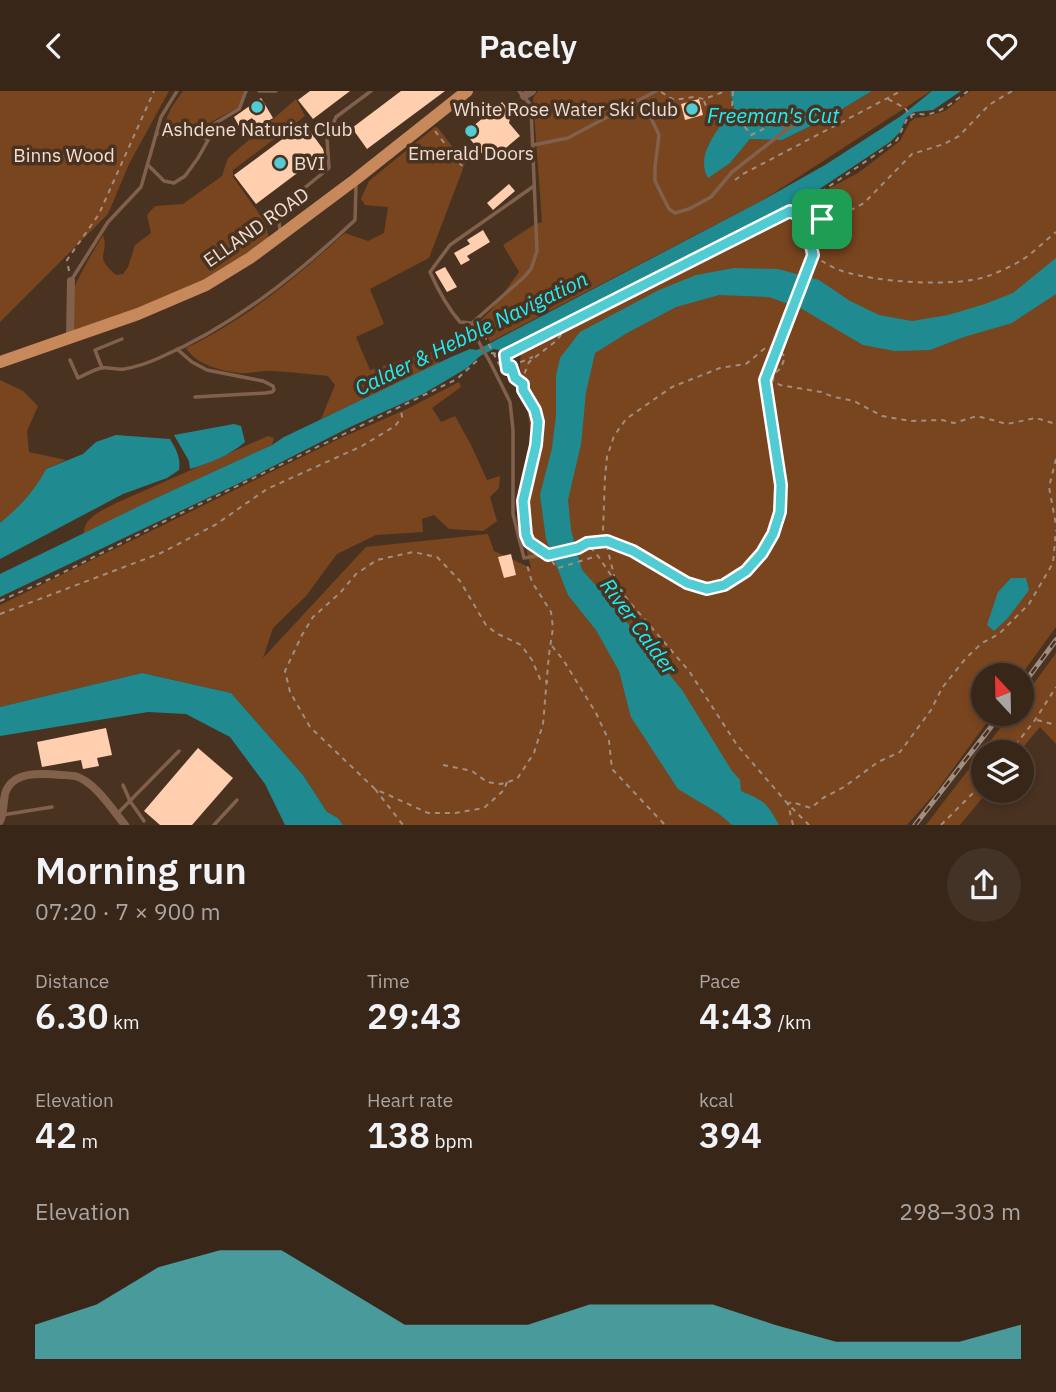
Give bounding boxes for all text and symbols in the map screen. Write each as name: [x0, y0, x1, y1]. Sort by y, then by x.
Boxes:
text: Pacely: [479, 25, 577, 67]
icon: back: [35, 27, 73, 65]
icon: heart: [983, 27, 1021, 65]
place label: White Rose Water Ski Club: [453, 97, 678, 121]
marker: Ashdene Naturist Club: [249, 99, 265, 115]
marker: White Rose Water Ski Club: [684, 101, 700, 117]
water label: Freeman's Cut: [707, 101, 840, 129]
place label: Ashdene Naturist Club: [161, 117, 353, 141]
marker: Emerald Doors: [463, 123, 479, 139]
place label: Emerald Doors: [408, 141, 534, 165]
park label: Binns Wood: [13, 143, 115, 167]
place label: BVI: [294, 151, 325, 175]
marker: BVI: [272, 155, 288, 171]
street label: ELLAND ROAD: [199, 182, 313, 272]
pin: [792, 189, 852, 249]
icon: arrive: [803, 200, 841, 238]
water label: Calder & Hebble Navigation: [350, 264, 592, 402]
water label: River Calder: [595, 572, 684, 681]
north arrow: [971, 663, 1034, 726]
map controls: [971, 663, 1034, 803]
button: layers: [971, 740, 1034, 803]
text: Morning run: [35, 845, 247, 894]
button: share: [947, 848, 1021, 922]
text: 07:20 · 7 × 900 m: [35, 896, 221, 926]
text: Distance: [35, 969, 109, 993]
text: Time: [367, 969, 410, 993]
text: Pace: [699, 969, 740, 993]
text: 6.30: [35, 993, 108, 1039]
text: 29:43: [367, 993, 462, 1039]
text: 4:43: [699, 993, 773, 1039]
text: km: [108, 1010, 140, 1034]
text: /km: [773, 1010, 812, 1034]
text: Elevation: [35, 1088, 114, 1112]
text: Heart rate: [367, 1088, 453, 1112]
text: kcal: [699, 1088, 734, 1112]
text: 42: [35, 1112, 77, 1158]
text: 138: [367, 1112, 430, 1158]
text: 394: [699, 1112, 762, 1158]
text: m: [77, 1129, 98, 1153]
text: bpm: [430, 1129, 473, 1153]
text: Elevation: [35, 1196, 130, 1226]
text: 298–303 m: [899, 1196, 1021, 1226]

